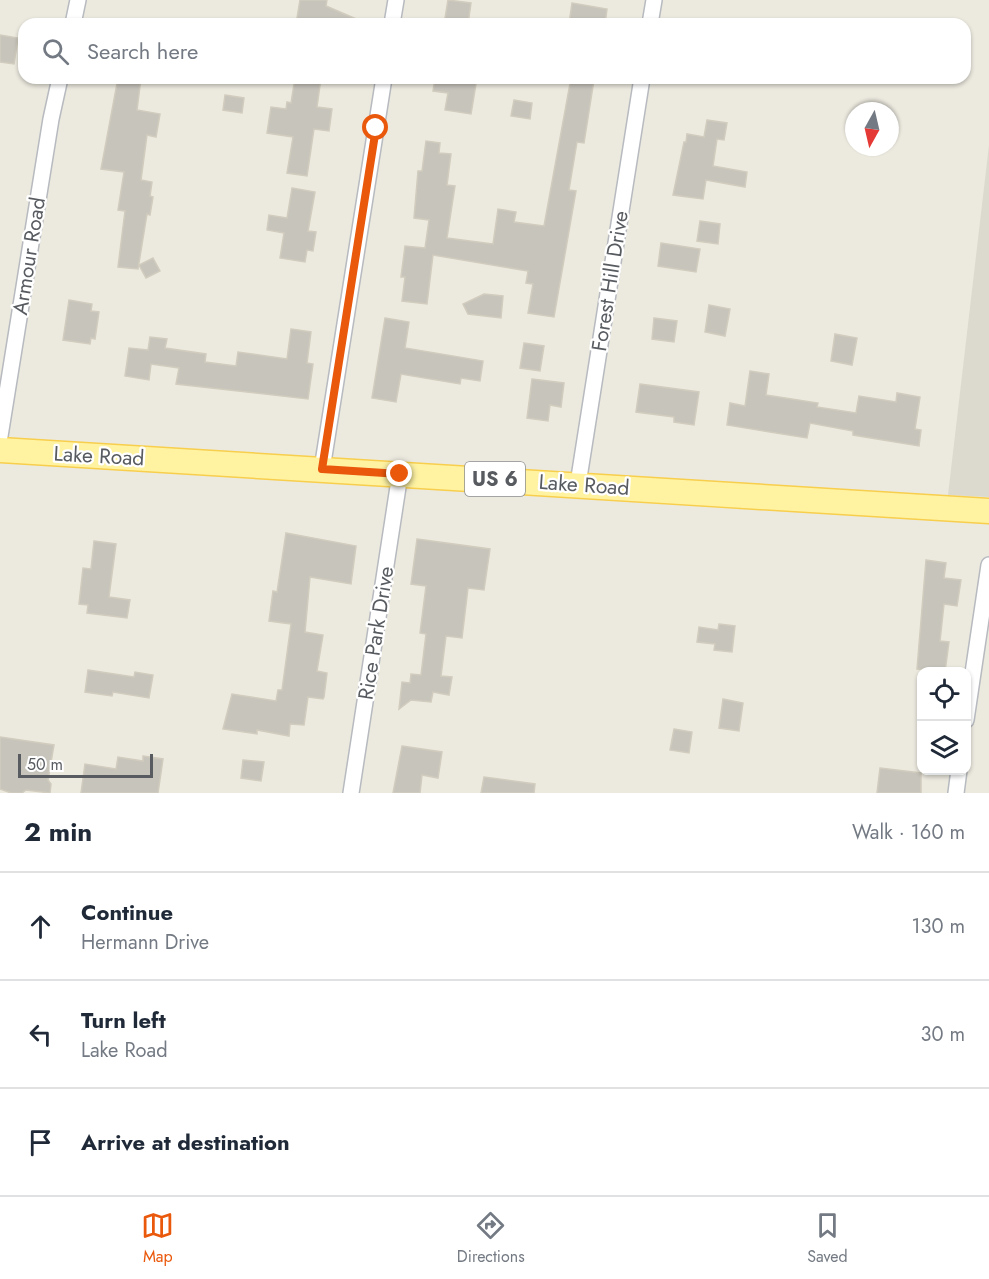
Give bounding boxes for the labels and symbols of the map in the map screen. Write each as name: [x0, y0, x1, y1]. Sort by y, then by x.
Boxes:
north arrow: [845, 102, 899, 156]
route start: [362, 114, 388, 140]
street label: Armour Road: [5, 195, 53, 317]
street label: Forest Hill Drive: [584, 208, 636, 353]
street label: Lake Road: [53, 439, 145, 473]
route end: [386, 460, 412, 486]
road number: US 6: [465, 462, 525, 496]
street label: Lake Road: [538, 467, 630, 503]
street label: Rice Park Drive: [351, 564, 401, 702]
scale bar: [18, 751, 153, 778]

